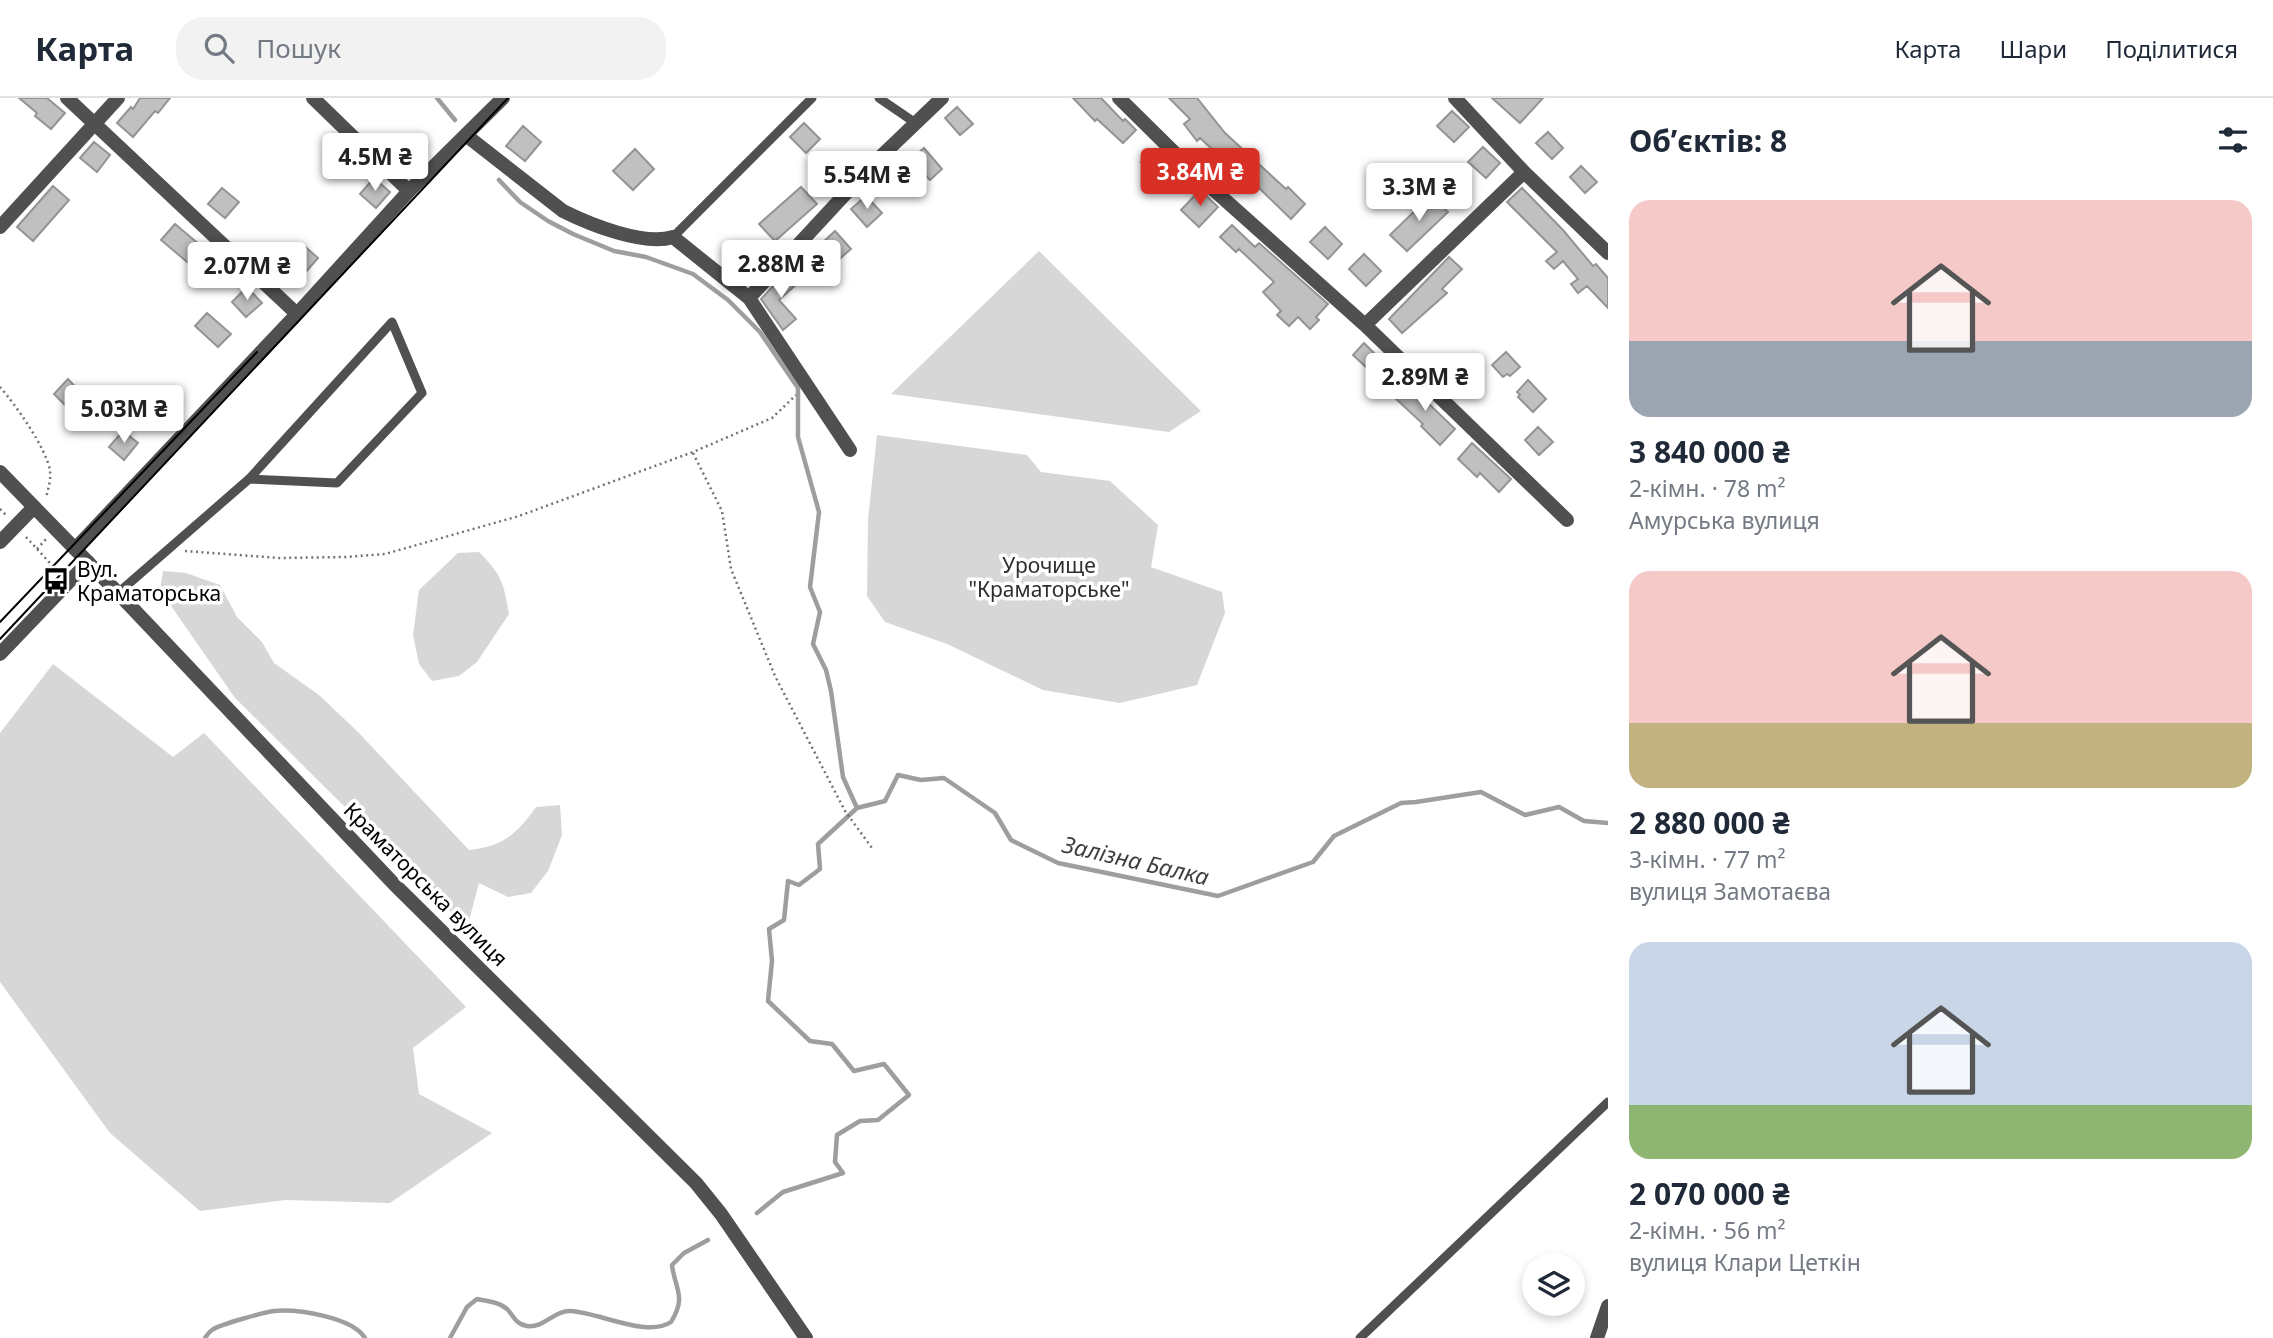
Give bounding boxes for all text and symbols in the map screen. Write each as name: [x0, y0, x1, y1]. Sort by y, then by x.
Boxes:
search box: [176, 17, 666, 80]
text: Карта: [35, 26, 134, 71]
icon: search: [200, 29, 238, 67]
text: Пошук: [256, 30, 341, 66]
text: Карта: [1894, 32, 1961, 65]
text: Шари: [1999, 32, 2067, 65]
text: Поділитися: [2105, 32, 2238, 65]
text: Об’єктів: 8: [1629, 120, 1787, 161]
icon: filters: [2214, 121, 2252, 159]
pin: 4.5M ₴: [318, 134, 432, 193]
text: 4.5M ₴: [338, 140, 412, 172]
pin: 3.84M ₴: [1135, 148, 1265, 208]
pin: 5.54M ₴: [802, 152, 932, 211]
text: 3.84M ₴: [1157, 155, 1243, 187]
text: 5.54M ₴: [824, 158, 910, 190]
pin: 3.3M ₴: [1362, 164, 1476, 223]
text: 3.3M ₴: [1382, 170, 1456, 202]
pin: 2.88M ₴: [716, 240, 846, 300]
pin: 2.07M ₴: [182, 242, 312, 302]
icon: home: [1878, 245, 2004, 371]
text: 2.88M ₴: [738, 247, 824, 279]
text: 2.07M ₴: [204, 249, 290, 281]
pin: 2.89M ₴: [1360, 354, 1490, 413]
text: 2.89M ₴: [1382, 360, 1468, 392]
pin: 5.03M ₴: [59, 386, 189, 445]
text: 5.03M ₴: [81, 392, 167, 424]
text: 3 840 000 ₴: [1629, 431, 1790, 472]
text: 2-кімн. · 78 m²: [1629, 472, 1786, 504]
text: Амурська вулиця: [1629, 504, 1820, 536]
park label: Урочище "Краматорське": [968, 551, 1130, 603]
place label: Вул. Краматорська: [77, 555, 221, 607]
bus stop icon: Вул. Краматорська: [41, 566, 71, 596]
icon: home: [1878, 616, 2004, 742]
street label: Краматорська вулиця: [338, 796, 514, 972]
text: 2 880 000 ₴: [1629, 802, 1790, 843]
water label: Залізна Балка: [1059, 827, 1212, 892]
text: 3-кімн. · 77 m²: [1629, 843, 1786, 875]
text: вулиця Замотаєва: [1629, 875, 1831, 907]
icon: home: [1878, 987, 2004, 1113]
text: 2 070 000 ₴: [1629, 1173, 1790, 1214]
text: 2-кімн. · 56 m²: [1629, 1214, 1786, 1246]
text: вулиця Клари Цеткін: [1629, 1246, 1861, 1278]
map controls: [1522, 1253, 1585, 1316]
button: layers: [1522, 1253, 1585, 1316]

